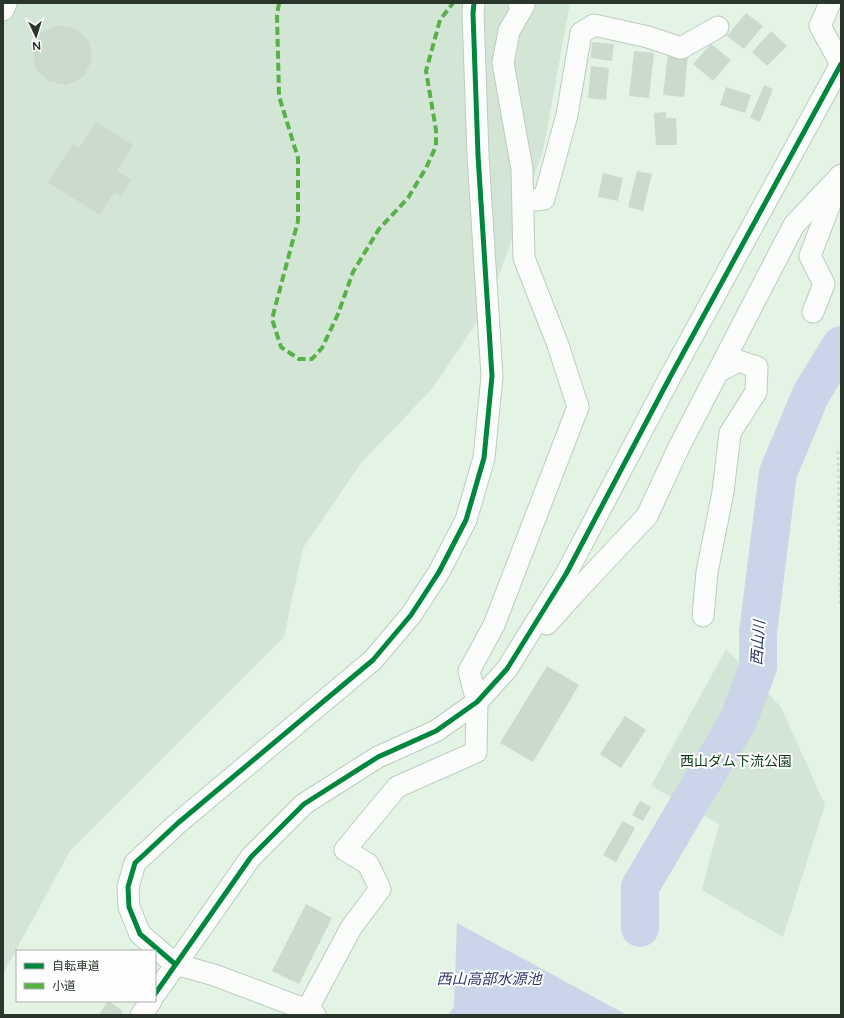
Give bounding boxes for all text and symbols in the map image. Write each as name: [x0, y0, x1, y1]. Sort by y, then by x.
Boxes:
north arrow: [16, 16, 56, 56]
text: N: [32, 39, 42, 52]
water label: 西山川: [747, 618, 769, 666]
park label: 西山ダム下流公園: [680, 753, 792, 770]
legend: [16, 950, 156, 1002]
text: 自転車道: [52, 959, 100, 973]
water label: 西山高部水源池: [436, 970, 543, 988]
text: 小道: [52, 979, 76, 993]

